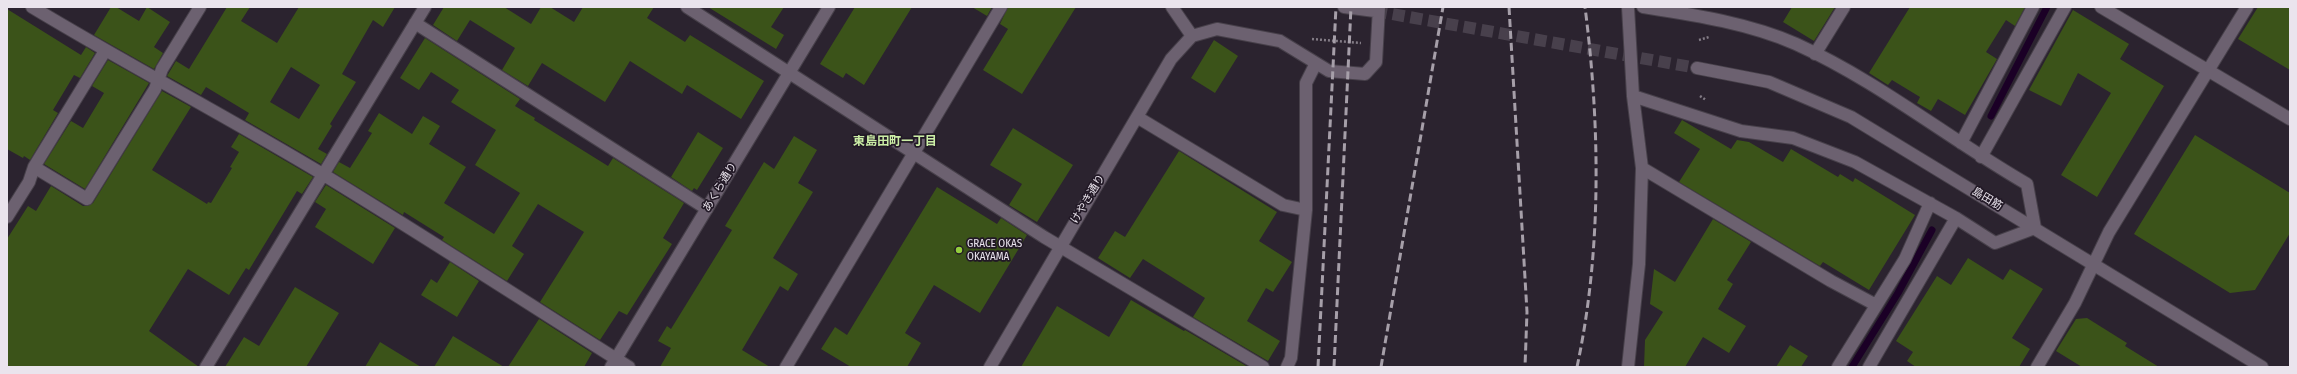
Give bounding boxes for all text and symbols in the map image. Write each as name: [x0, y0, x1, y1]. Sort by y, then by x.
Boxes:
district label: 東島田町一丁目: [853, 135, 937, 149]
street label: あくら通り: [700, 160, 740, 214]
street label: けやき通り: [1068, 172, 1108, 226]
street label: 島田筋: [1969, 185, 2005, 213]
place label: GRACE OKAS OKAYAMA: [967, 237, 1022, 263]
marker: GRACE OKAS OKAYAMA: [954, 245, 964, 255]

